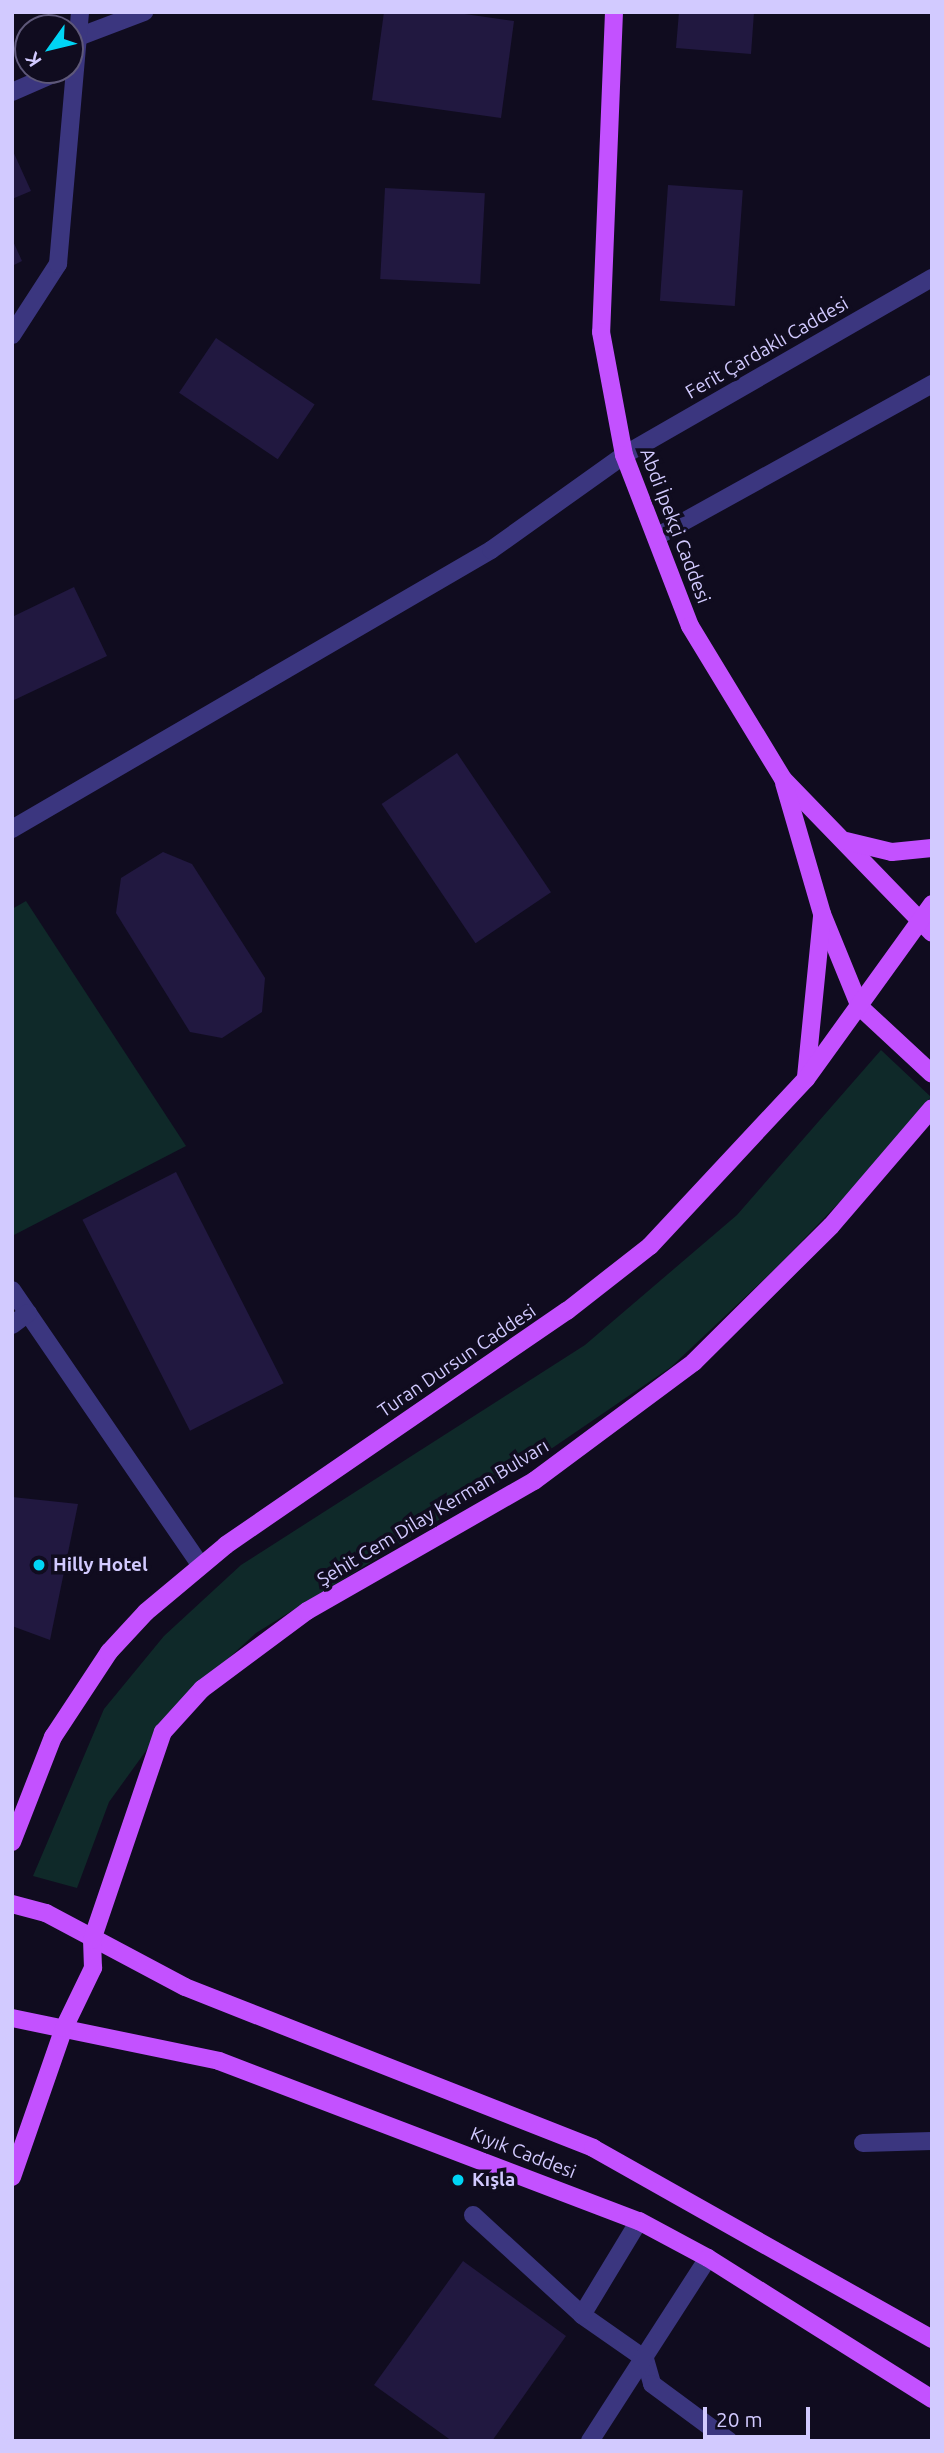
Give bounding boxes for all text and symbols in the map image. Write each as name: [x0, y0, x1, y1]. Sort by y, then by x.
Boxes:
north arrow: [14, 14, 84, 84]
text: K: [21, 48, 46, 71]
street label: Ferit Çardaklı Caddesi: [682, 292, 852, 404]
street label: Abdi İpekçi Caddesi: [635, 445, 715, 607]
street label: Turan Dursun Caddesi: [374, 1300, 540, 1422]
street label: Şehit Cem Dilay Kerman Bulvarı: [313, 1435, 553, 1591]
place label: Hilly Hotel: [53, 1554, 148, 1576]
marker: Hilly Hotel: [31, 1557, 47, 1573]
street label: Kıyık Caddesi: [467, 2122, 579, 2184]
place label: Kışla: [472, 2169, 515, 2191]
marker: Kışla: [450, 2172, 466, 2188]
scale bar: [706, 2394, 813, 2438]
text: 20 m: [716, 2407, 763, 2431]

